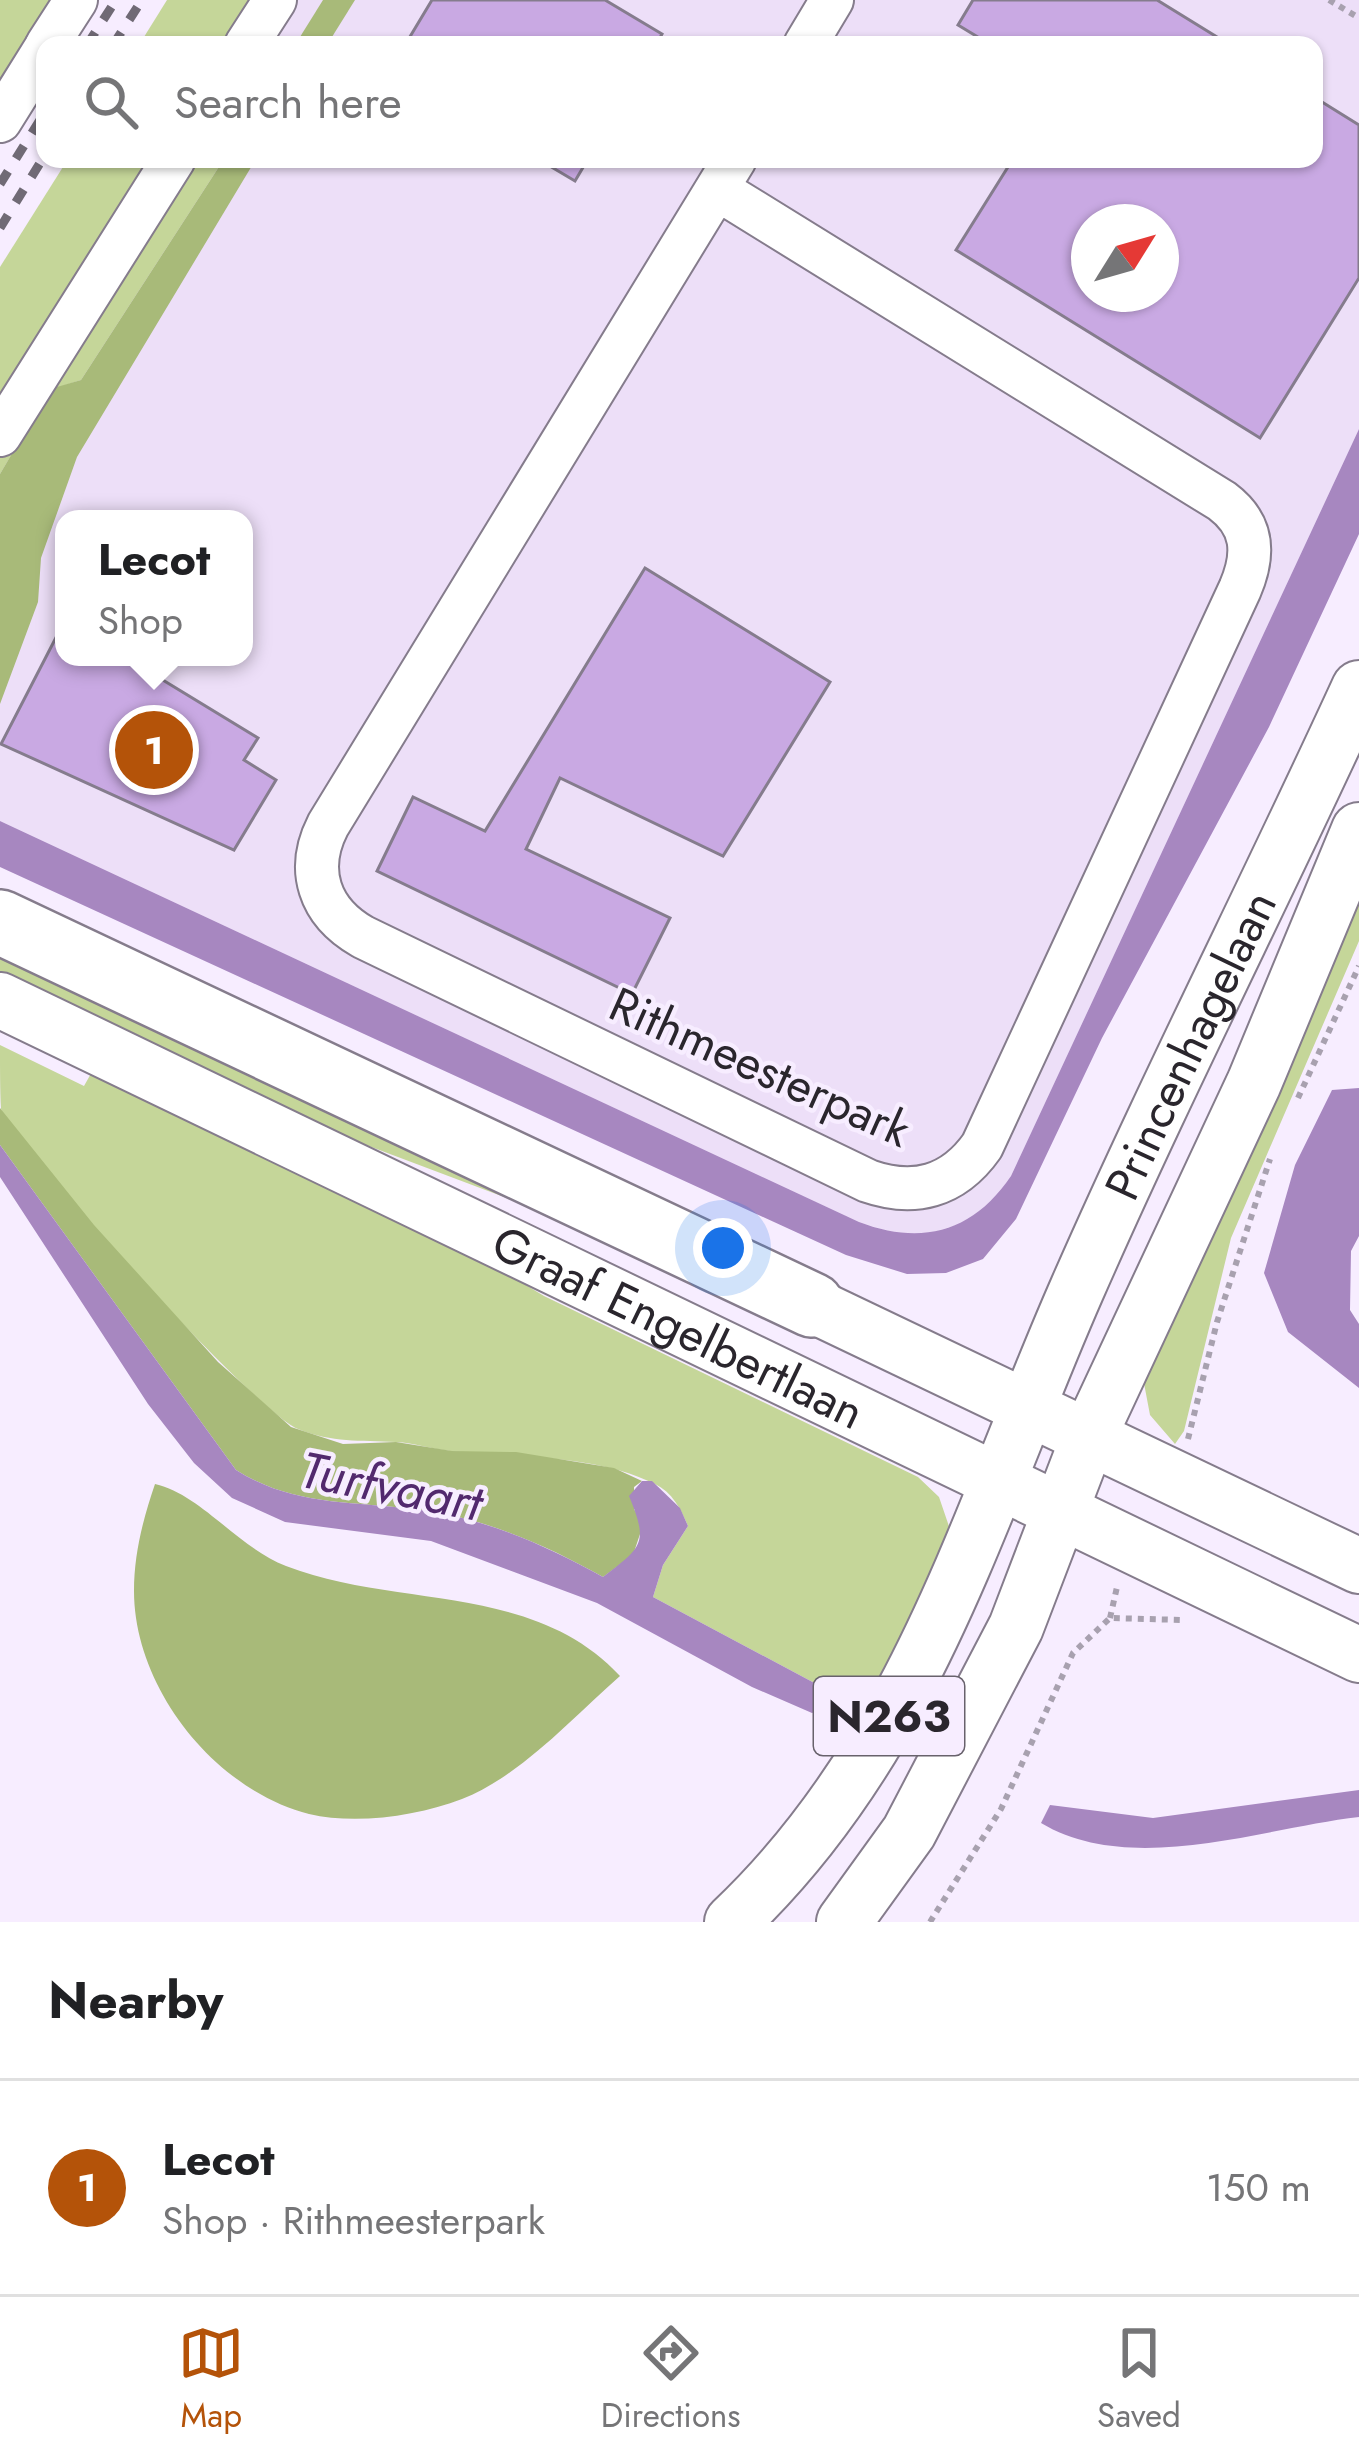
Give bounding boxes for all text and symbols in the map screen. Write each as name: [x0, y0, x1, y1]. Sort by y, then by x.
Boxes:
search box: [36, 36, 1323, 168]
icon: search: [78, 69, 144, 135]
text: Search here: [174, 70, 402, 135]
north arrow: [1071, 204, 1179, 312]
popup: [55, 510, 253, 666]
text: Lecot: [98, 527, 210, 592]
text: Shop: [98, 592, 183, 649]
pin: 1: [115, 705, 193, 795]
street label: Princenhagelaan: [1087, 879, 1293, 1211]
street label: Rithmeesterpark: [598, 970, 922, 1165]
street label: Graaf Engelbertlaan: [481, 1208, 876, 1446]
your location: [693, 1218, 753, 1278]
water label: Turfvaart: [294, 1432, 491, 1540]
road number: N263: [814, 1677, 964, 1755]
text: Nearby: [48, 1963, 223, 2037]
text: Lecot: [162, 2127, 275, 2192]
text: 1: [77, 2159, 97, 2216]
text: 150 m: [1206, 2159, 1311, 2216]
text: Shop · Rithmeesterpark: [162, 2192, 545, 2249]
tab: Map: [178, 2320, 244, 2439]
tab: Directions: [601, 2320, 741, 2439]
tab: Saved: [1097, 2320, 1181, 2439]

